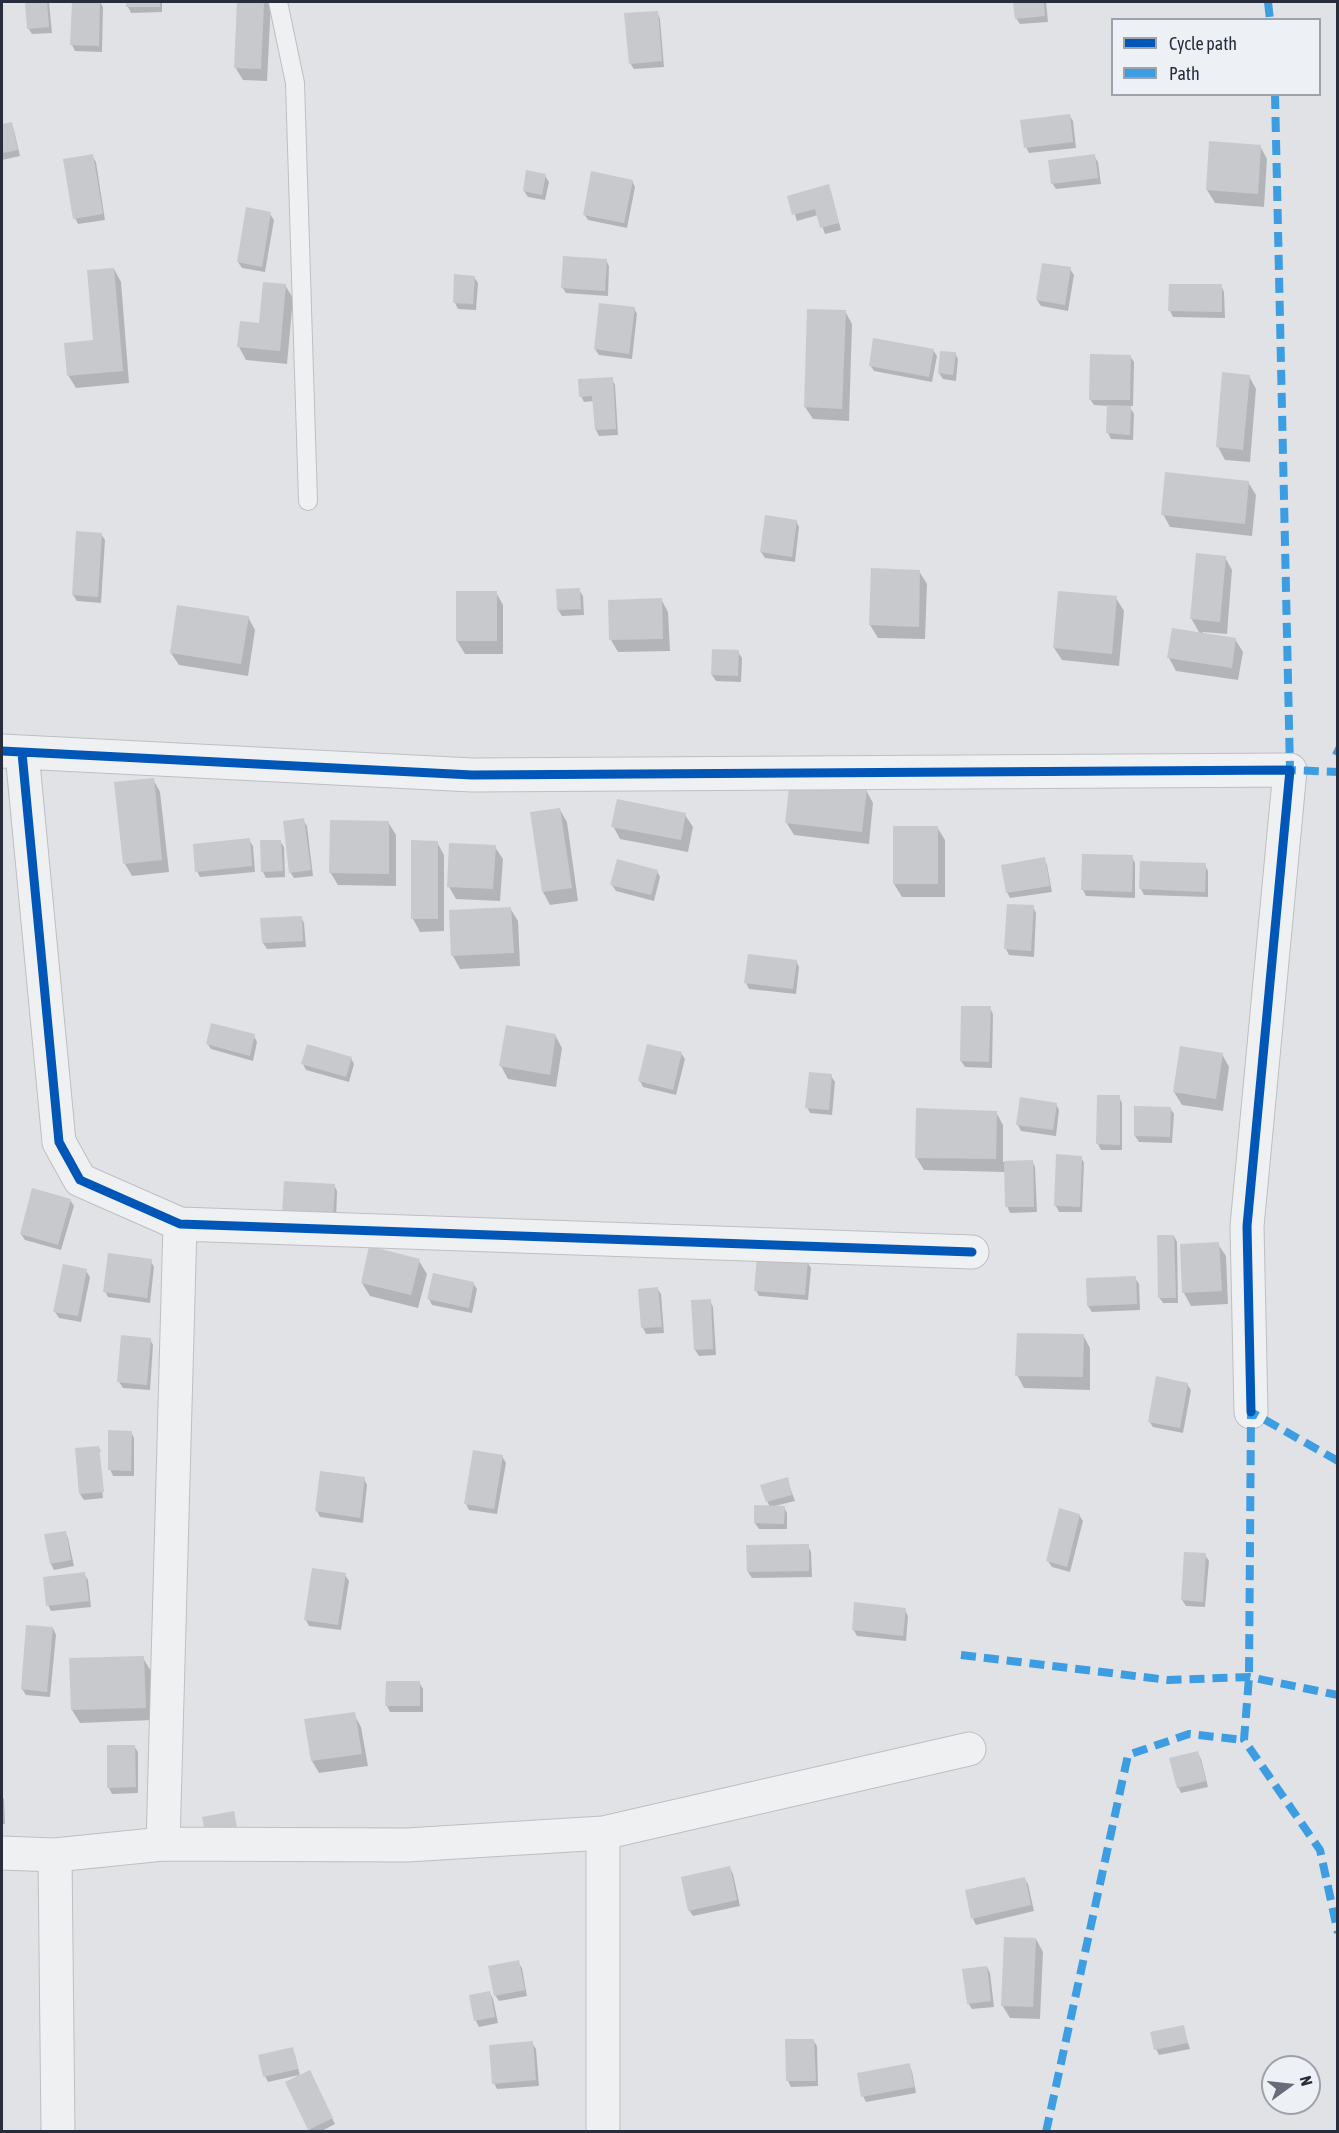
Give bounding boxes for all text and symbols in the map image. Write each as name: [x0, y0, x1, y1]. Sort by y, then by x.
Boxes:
legend: [1111, 18, 1321, 96]
text: Cycle path: [1169, 33, 1237, 54]
text: Path: [1169, 63, 1200, 84]
north arrow: [1261, 2055, 1321, 2115]
text: N: [1297, 2074, 1316, 2088]

